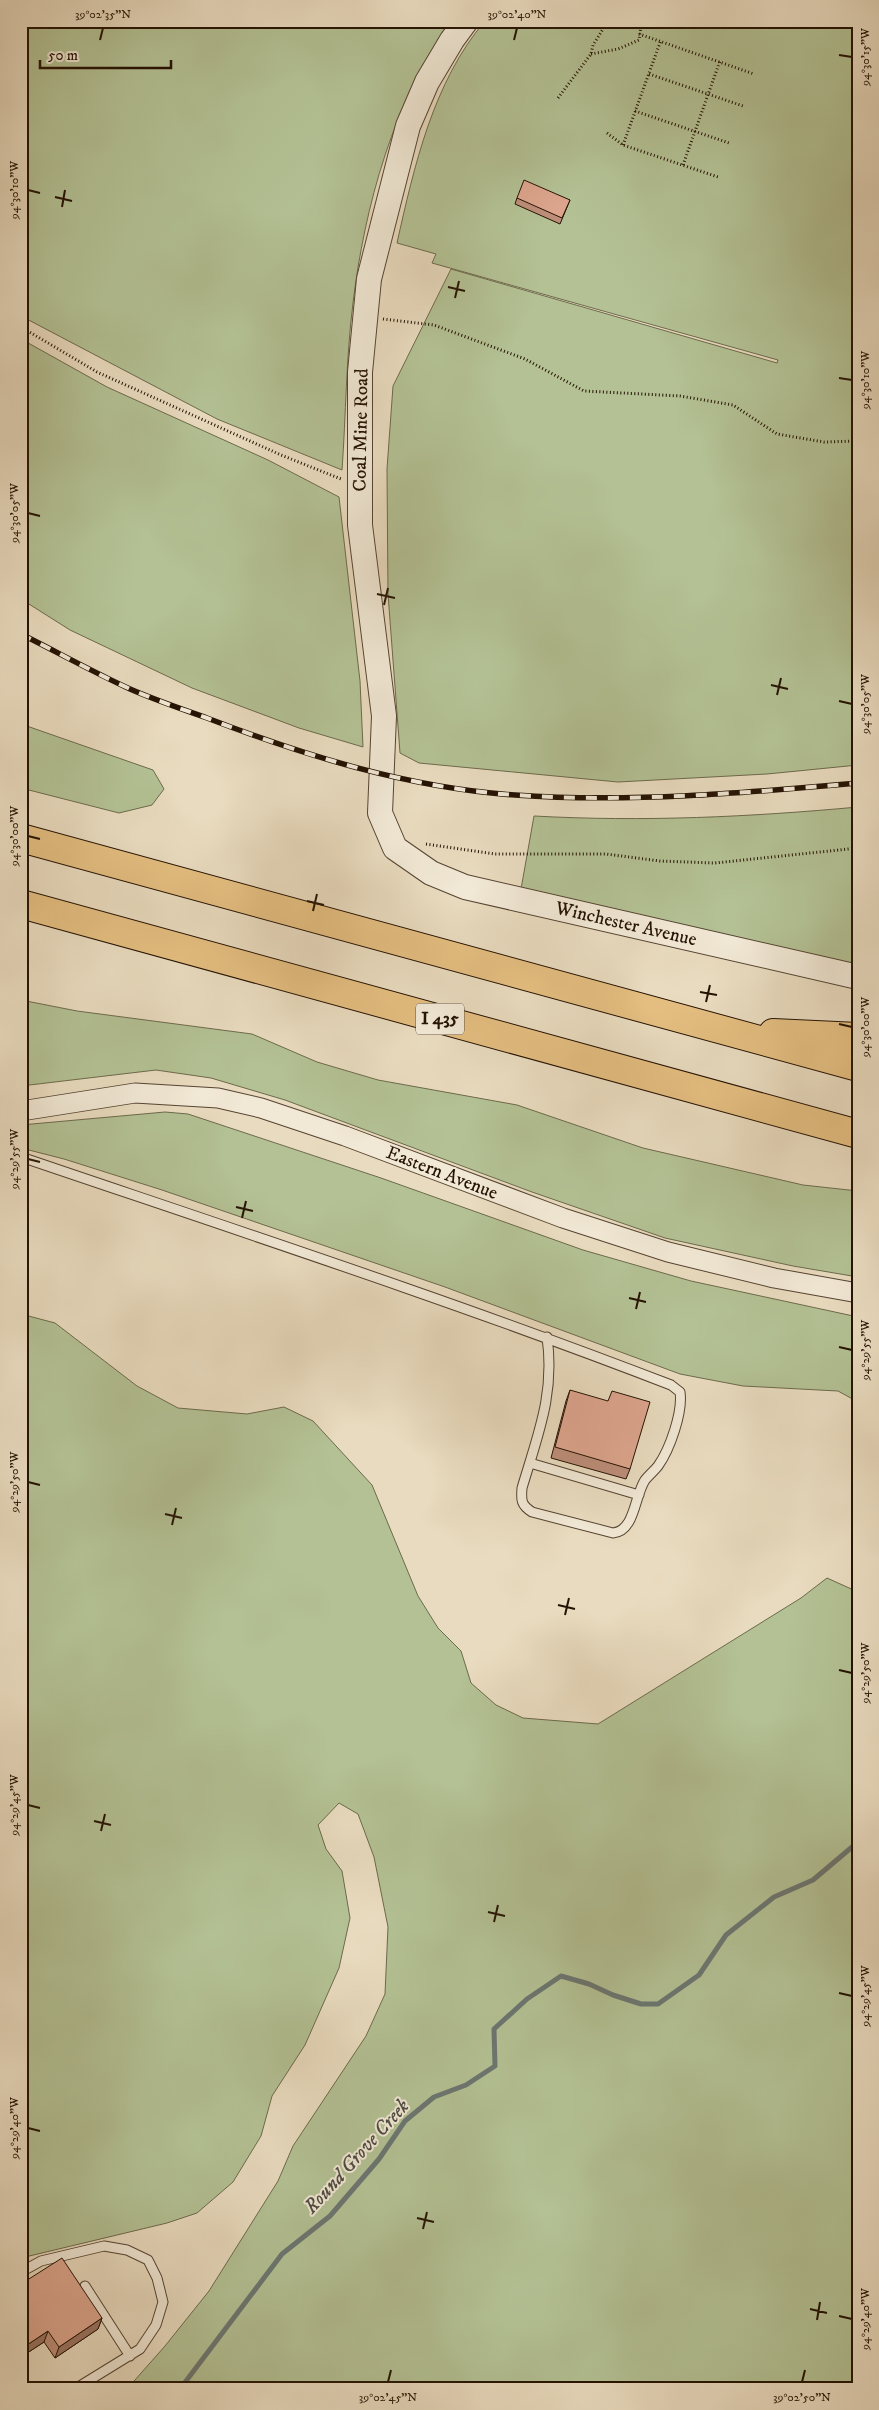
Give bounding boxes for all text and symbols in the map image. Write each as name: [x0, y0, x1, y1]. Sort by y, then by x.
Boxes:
text: 39°02'35"N: [75, 7, 131, 22]
text: 39°02'40"N: [488, 7, 547, 22]
text: 94°30'15"W: [858, 27, 873, 87]
scale bar: [40, 38, 171, 70]
text: 50 m: [48, 46, 78, 65]
text: 94°30'10"W: [7, 160, 22, 220]
text: 94°30'10"W: [858, 350, 873, 410]
street label: Coal Mine Road: [348, 368, 374, 492]
text: 94°30'05"W: [7, 482, 22, 544]
text: 94°30'05"W: [858, 673, 873, 735]
text: 94°30'00"W: [7, 805, 22, 867]
street label: Winchester Avenue: [552, 896, 699, 951]
text: 94°30'00"W: [858, 996, 873, 1058]
road number: I 435: [416, 1004, 464, 1034]
text: 94°29'55"W: [7, 1128, 22, 1190]
street label: Eastern Avenue: [383, 1141, 501, 1205]
text: 94°29'55"W: [858, 1319, 873, 1381]
text: 94°29'50"W: [7, 1450, 22, 1514]
text: 94°29'50"W: [858, 1641, 873, 1705]
text: 94°29'45"W: [7, 1773, 22, 1837]
text: 94°29'45"W: [858, 1964, 873, 2028]
water label: Round Grove Creek: [298, 2094, 415, 2220]
text: 94°29'40"W: [7, 2096, 22, 2160]
text: 94°29'40"W: [858, 2287, 873, 2351]
text: 39°02'45"N: [359, 2390, 417, 2405]
text: 39°02'50"N: [773, 2390, 831, 2405]

